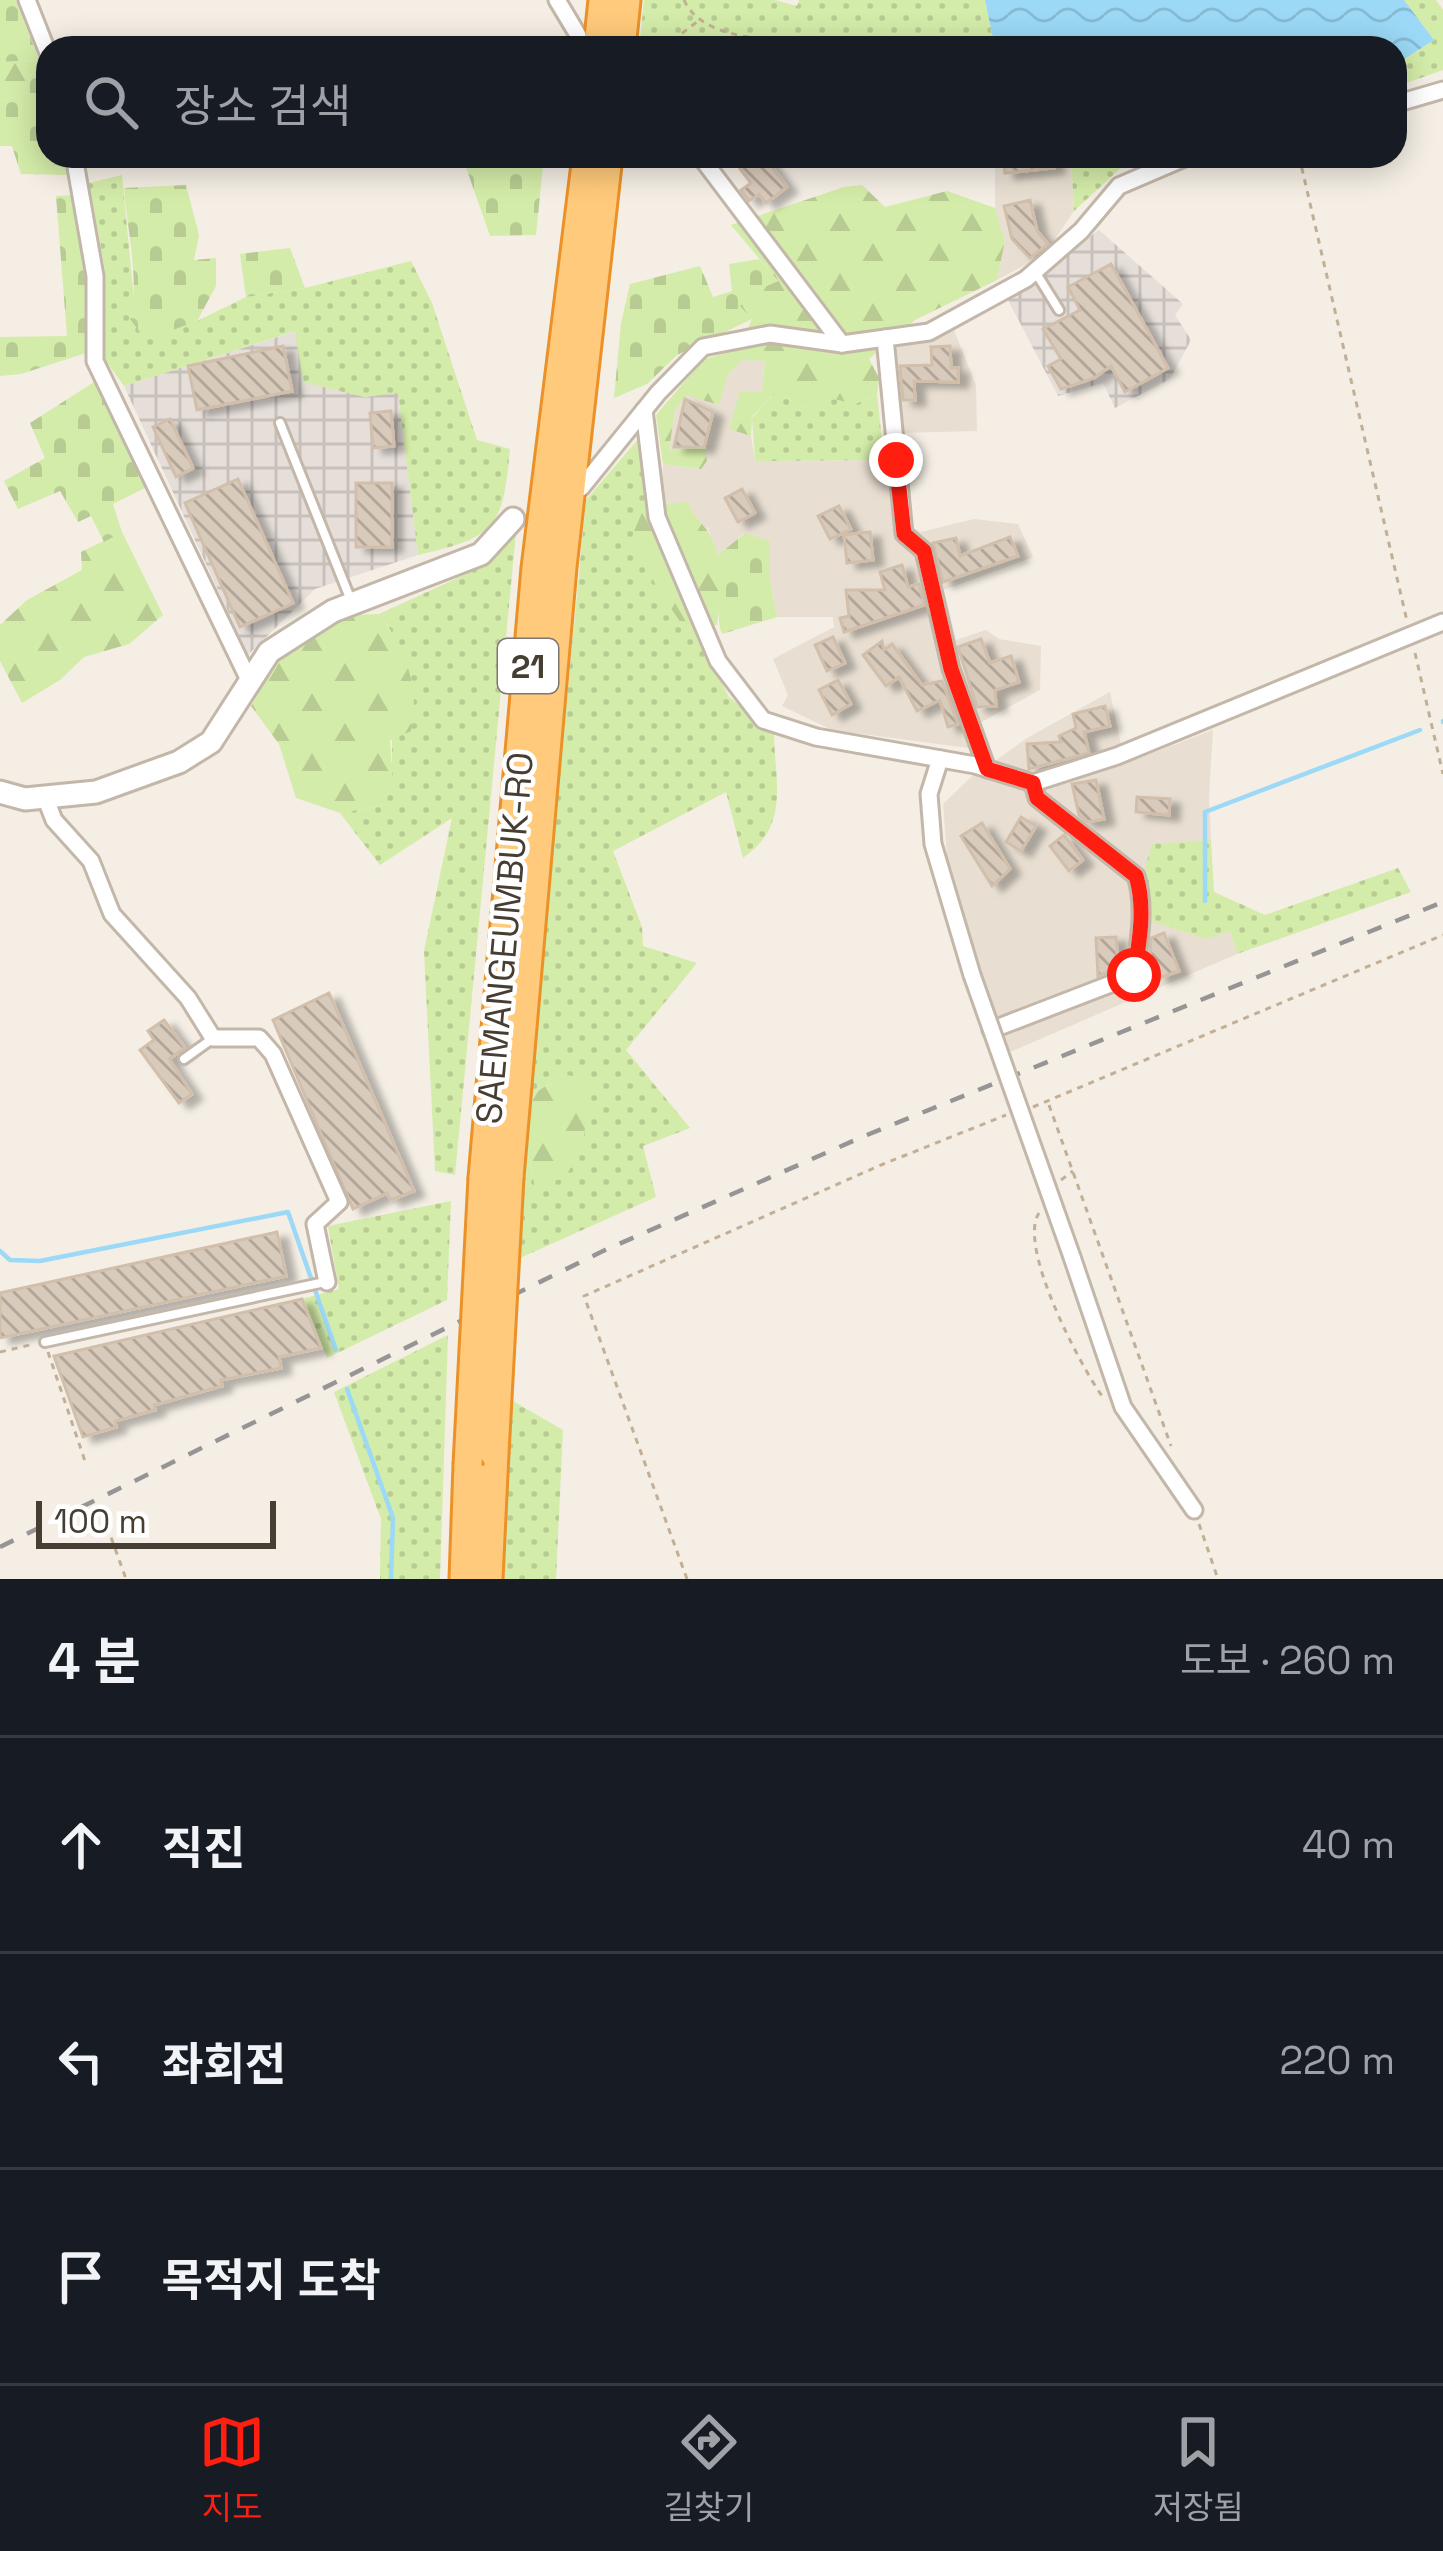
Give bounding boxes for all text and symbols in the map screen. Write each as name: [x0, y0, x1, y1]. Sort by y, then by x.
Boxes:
search box: [36, 36, 1407, 168]
icon: search: [78, 69, 144, 135]
text: 장소 검색: [174, 78, 351, 135]
route end: [869, 433, 923, 487]
road number: 21: [498, 639, 558, 693]
street label: SAEMANGEUMBUK-RO: [466, 750, 544, 1126]
route start: [1107, 948, 1161, 1002]
scale bar: [36, 1495, 276, 1548]
text: 100 m: [54, 1501, 147, 1543]
text: 4 분: [48, 1629, 140, 1694]
text: 도보 · 260 m: [1180, 1636, 1395, 1685]
icon: ahead: [48, 1812, 114, 1878]
text: 직진: [162, 1820, 245, 1877]
text: 40 m: [1302, 1820, 1395, 1869]
icon: left: [48, 2028, 114, 2094]
text: 좌회전: [162, 2036, 286, 2093]
text: 220 m: [1279, 2036, 1395, 2085]
icon: arrive: [48, 2244, 114, 2310]
text: 목적지 도착: [162, 2252, 380, 2309]
tab: 지도: [199, 2409, 265, 2529]
tab: 길찾기: [663, 2409, 754, 2529]
tab: 저장됨: [1153, 2409, 1244, 2529]

